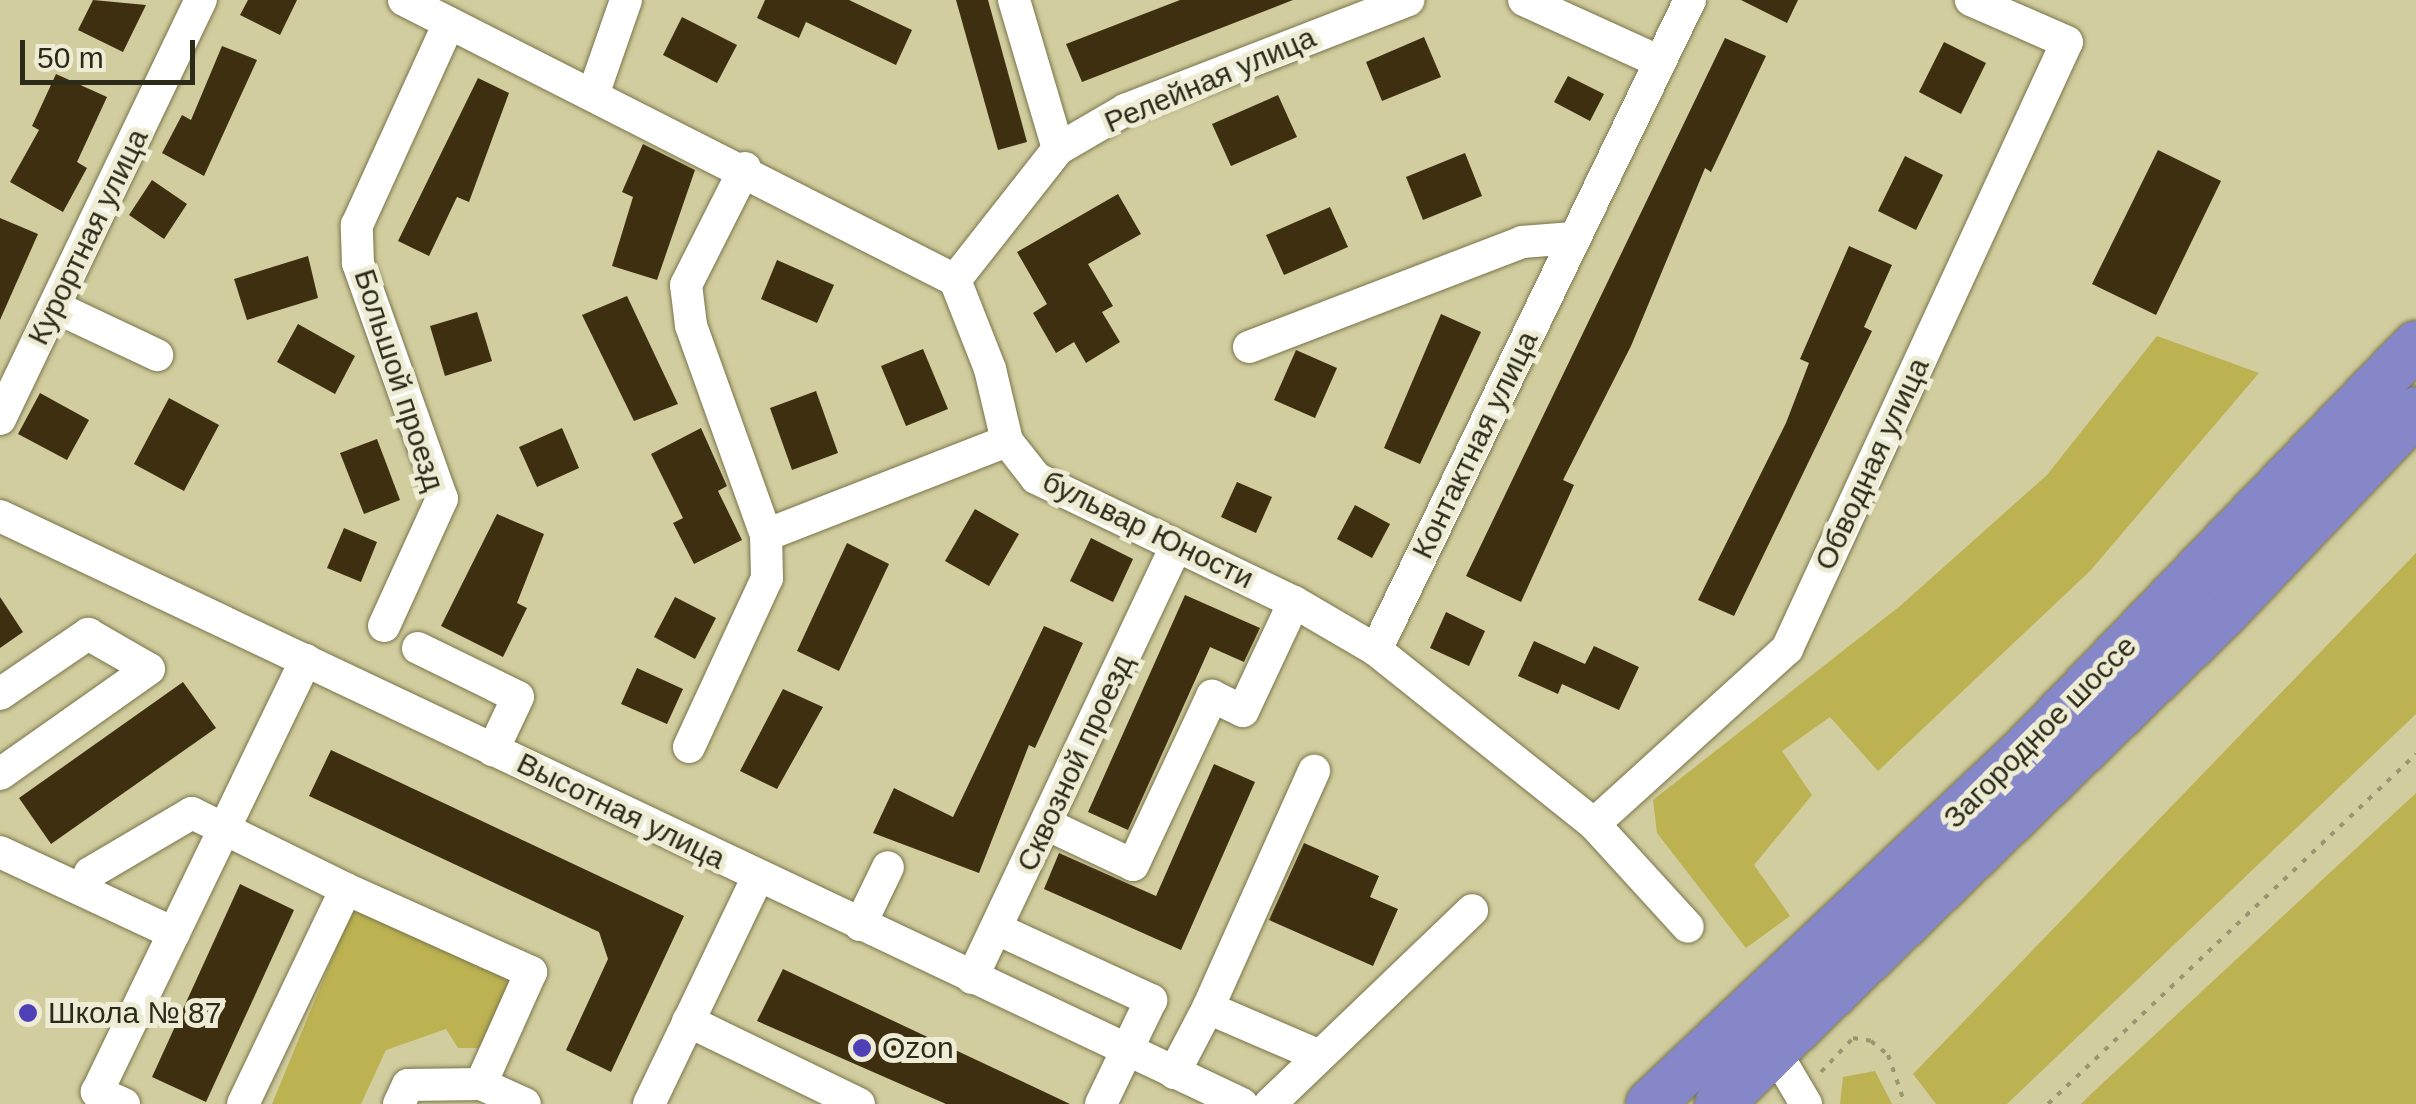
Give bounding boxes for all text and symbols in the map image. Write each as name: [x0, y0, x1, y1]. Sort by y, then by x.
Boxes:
street label: Релейная улица: [1099, 19, 1321, 141]
scale bar: [25, 20, 200, 82]
text: 50 m: [37, 41, 104, 74]
street label: Курортная улица: [20, 123, 156, 351]
street label: Большой проезд: [346, 265, 452, 495]
street label: Контактная улица: [1404, 326, 1546, 564]
street label: Обводная улица: [1807, 352, 1937, 576]
street label: бульвар Юности: [1037, 463, 1259, 597]
street label: Загородное шоссе: [1936, 628, 2144, 836]
street label: Сквозной проезд: [1009, 649, 1141, 877]
street label: Высотная улица: [511, 745, 731, 877]
place label: Школа № 87: [48, 995, 221, 1031]
marker: Школа № 87: [17, 1002, 39, 1024]
place label: Ozon: [882, 1030, 954, 1066]
marker: Ozon: [851, 1037, 873, 1059]

